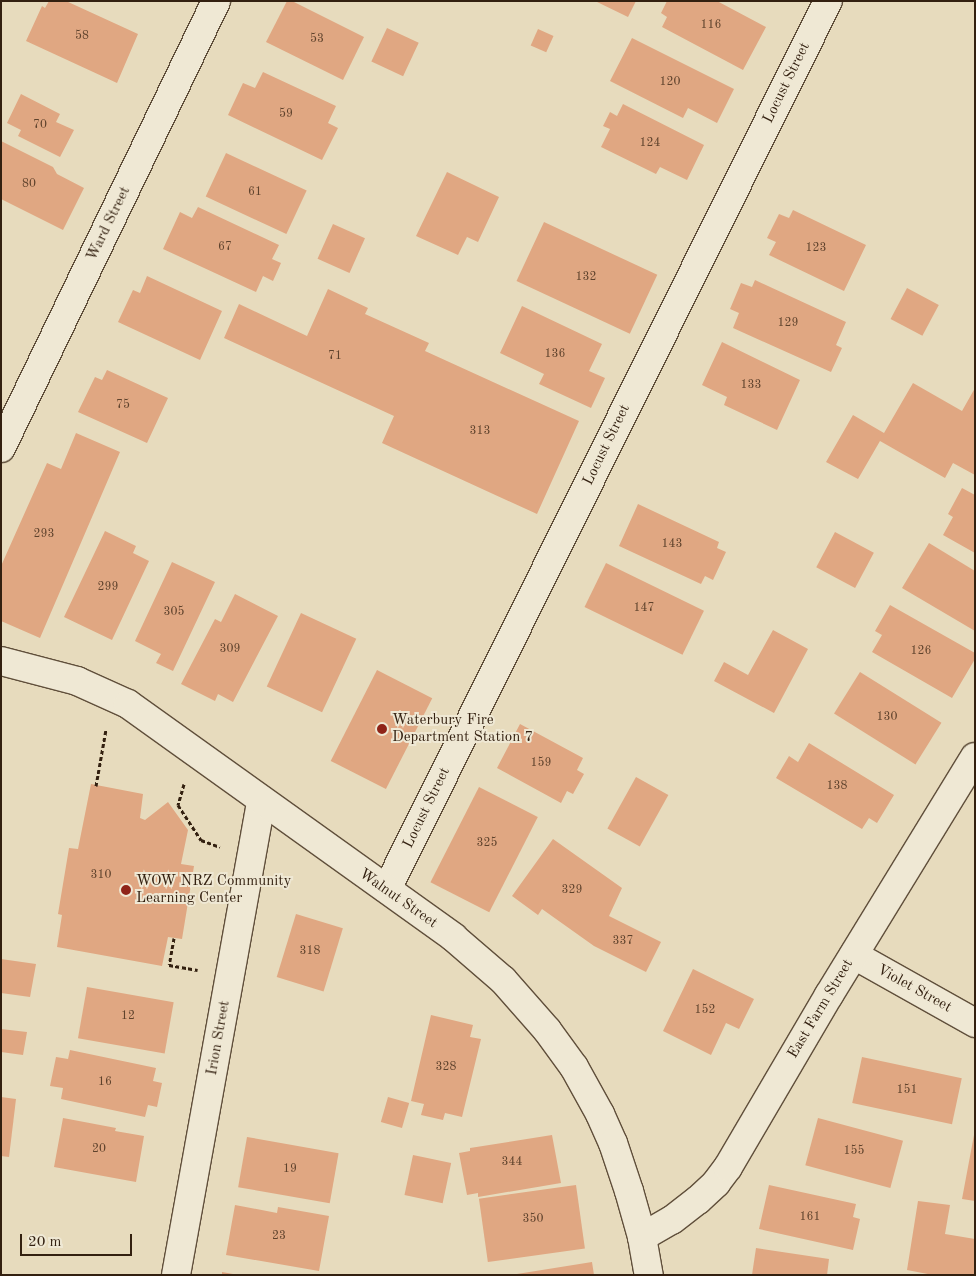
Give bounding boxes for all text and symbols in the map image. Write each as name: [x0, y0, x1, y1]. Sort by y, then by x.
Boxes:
house number: 116: [701, 19, 721, 33]
house number: 58: [75, 30, 89, 44]
house number: 53: [310, 33, 324, 47]
street label: Locust Street: [760, 40, 814, 126]
house number: 120: [660, 76, 680, 90]
house number: 59: [279, 108, 293, 122]
house number: 70: [33, 119, 47, 133]
house number: 124: [640, 137, 660, 151]
house number: 80: [22, 178, 36, 192]
street label: Ward Street: [83, 184, 135, 264]
house number: 61: [248, 186, 262, 200]
house number: 67: [218, 241, 232, 255]
house number: 123: [806, 242, 826, 256]
house number: 132: [576, 271, 596, 285]
house number: 129: [778, 317, 798, 331]
house number: 136: [545, 348, 565, 362]
house number: 71: [328, 350, 342, 364]
house number: 133: [741, 379, 761, 393]
house number: 75: [116, 399, 130, 413]
street label: Locust Street: [580, 402, 634, 488]
house number: 313: [470, 425, 490, 439]
house number: 293: [34, 528, 54, 542]
house number: 143: [662, 538, 682, 552]
house number: 299: [98, 581, 118, 595]
house number: 147: [634, 602, 654, 616]
house number: 305: [164, 606, 184, 620]
house number: 309: [220, 643, 240, 657]
house number: 126: [911, 645, 931, 659]
place label: Waterbury Fire Department Station 7: [392, 711, 533, 746]
house number: 130: [877, 711, 897, 725]
marker: Waterbury Fire Department Station 7: [376, 723, 388, 735]
house number: 159: [531, 757, 551, 771]
street label: Locust Street: [400, 765, 454, 851]
house number: 138: [827, 780, 847, 794]
house number: 325: [477, 837, 497, 851]
street label: Walnut Street: [355, 865, 441, 933]
house number: 310: [91, 869, 111, 883]
place label: WOW NRZ Community Learning Center: [136, 872, 292, 907]
marker: WOW NRZ Community Learning Center: [120, 884, 132, 896]
house number: 329: [562, 884, 582, 898]
house number: 337: [613, 935, 633, 949]
house number: 318: [300, 945, 320, 959]
street label: East Farm Street: [784, 956, 858, 1062]
street label: Violet Street: [874, 961, 954, 1017]
street label: Irion Street: [204, 999, 234, 1077]
house number: 152: [695, 1004, 715, 1018]
house number: 12: [121, 1010, 135, 1024]
house number: 328: [436, 1061, 456, 1075]
house number: 16: [98, 1076, 112, 1090]
house number: 151: [897, 1084, 917, 1098]
house number: 20: [92, 1143, 106, 1157]
house number: 155: [844, 1145, 864, 1159]
house number: 344: [502, 1156, 522, 1170]
house number: 19: [283, 1163, 297, 1177]
house number: 161: [800, 1211, 820, 1225]
house number: 350: [523, 1213, 543, 1227]
scale bar: [22, 1224, 135, 1256]
house number: 23: [272, 1230, 286, 1244]
text: 20 m: [28, 1235, 62, 1250]

